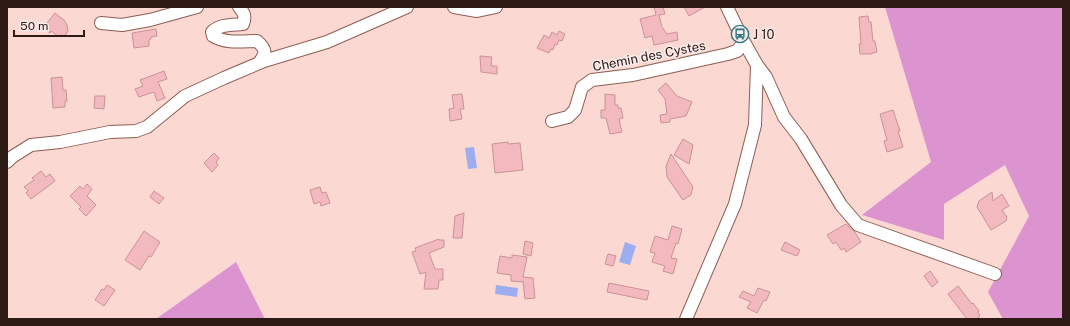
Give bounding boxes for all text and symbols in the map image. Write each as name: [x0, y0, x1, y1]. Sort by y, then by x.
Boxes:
scale bar: [14, 12, 84, 38]
text: 50 m: [20, 19, 48, 33]
bus stop icon: J 10: [730, 24, 750, 44]
place label: J 10: [753, 27, 775, 42]
street label: Chemin des Cystes: [591, 38, 707, 74]

